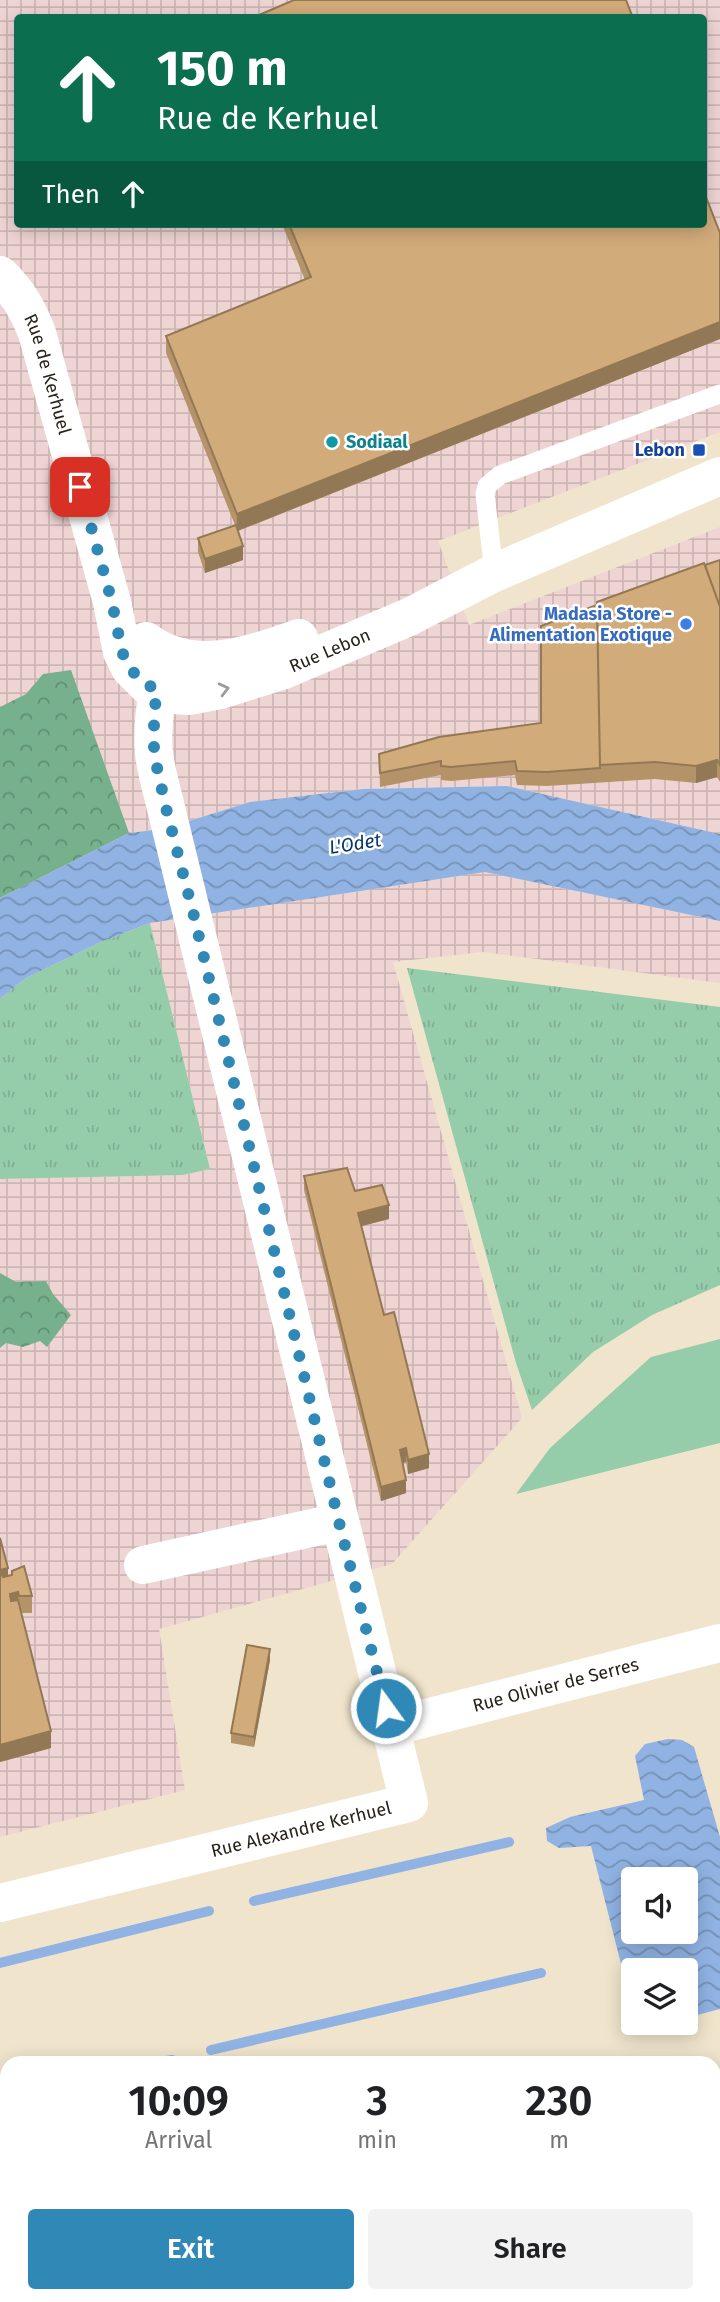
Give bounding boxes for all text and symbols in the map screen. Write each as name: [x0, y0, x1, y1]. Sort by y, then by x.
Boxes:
text: 150 m: [157, 39, 288, 98]
icon: ahead: [42, 42, 133, 133]
text: Rue de Kerhuel: [157, 99, 378, 137]
icon: ahead: [114, 175, 152, 213]
text: Then: [42, 179, 100, 210]
street label: Rue de Kerhuel: [19, 310, 76, 437]
place label: Sodiaal: [346, 431, 408, 453]
marker: Sodiaal: [324, 434, 340, 450]
place label: Lebon: [635, 439, 685, 461]
marker: Lebon: [691, 442, 707, 458]
pin: [50, 457, 110, 517]
icon: arrive: [61, 468, 99, 506]
place label: Madasia Store - Alimentation Exotique: [489, 603, 672, 646]
marker: Madasia Store - Alimentation Exotique: [678, 616, 694, 632]
street label: Rue Lebon: [286, 624, 374, 677]
one-way arrow: [218, 683, 230, 697]
water label: L'Odet: [327, 828, 383, 859]
street label: Rue Olivier de Serres: [470, 1653, 641, 1717]
position arrow: [349, 1671, 423, 1745]
street label: Rue Alexandre Kerhuel: [209, 1797, 394, 1862]
map controls: [621, 1867, 698, 2035]
button: sound: [621, 1867, 698, 1944]
button: layers: [621, 1958, 698, 2035]
text: 10:09: [128, 2076, 229, 2126]
text: 3: [366, 2076, 388, 2126]
text: 230: [525, 2076, 593, 2126]
text: Arrival: [145, 2126, 212, 2154]
text: min: [357, 2126, 397, 2154]
text: m: [549, 2126, 569, 2154]
button: Exit: [28, 2209, 354, 2289]
button: Share: [368, 2209, 693, 2289]

